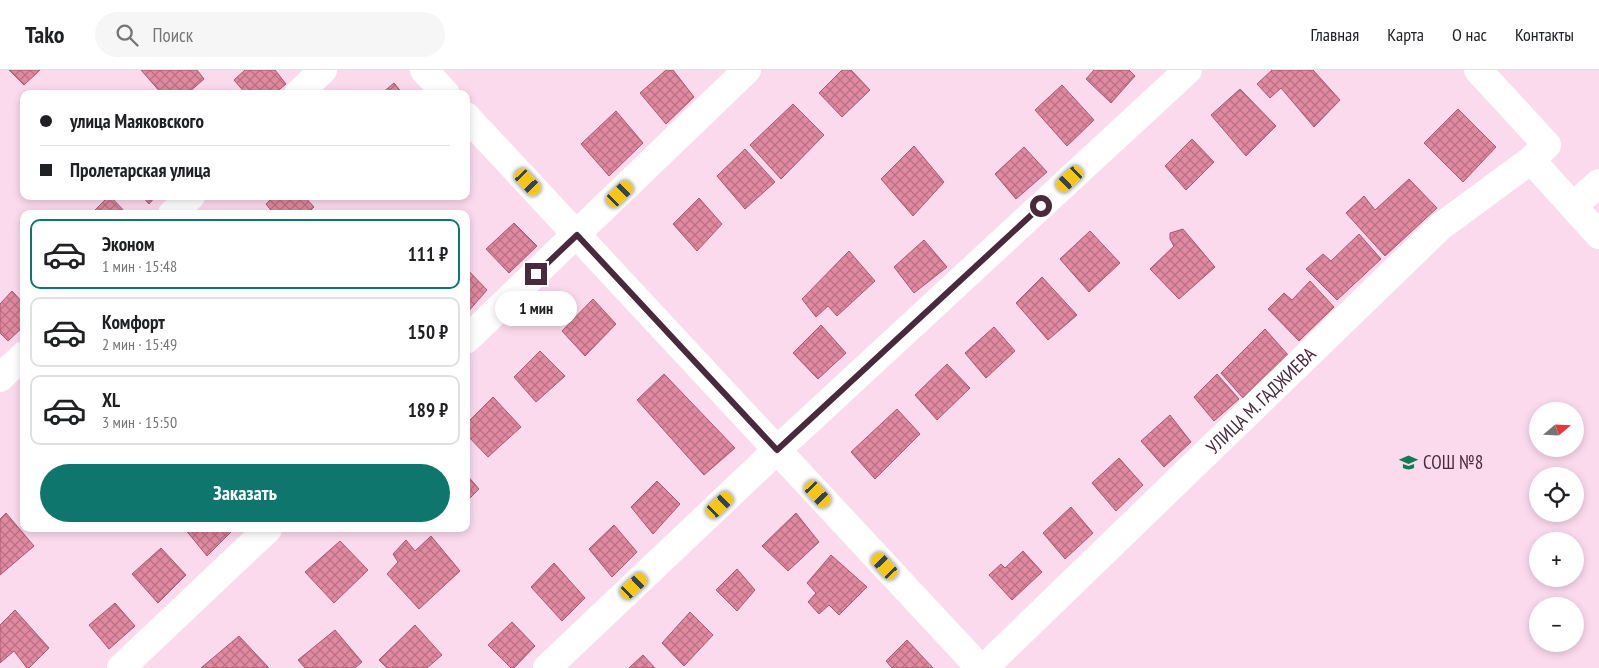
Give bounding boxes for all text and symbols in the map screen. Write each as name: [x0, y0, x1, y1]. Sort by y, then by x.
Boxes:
search box: [95, 12, 445, 57]
text: Tako: [25, 19, 65, 50]
icon: search: [113, 21, 141, 49]
text: Поиск: [153, 23, 193, 47]
text: Главная: [1311, 23, 1359, 46]
text: Карта: [1387, 23, 1424, 46]
text: О нас: [1452, 23, 1487, 46]
text: Контакты: [1515, 23, 1574, 46]
text: улица Маяковского: [70, 109, 204, 133]
text: Пролетарская улица: [70, 158, 211, 182]
car: [1053, 163, 1086, 195]
car: [512, 166, 543, 198]
car: [603, 178, 636, 210]
route start: [1030, 195, 1052, 217]
icon: car: [42, 232, 87, 277]
text: Эконом: [102, 232, 155, 256]
text: 111 ₽: [408, 242, 448, 266]
text: 1 мин · 15:48: [102, 256, 177, 276]
route end: [525, 263, 547, 285]
callout: 1 мин: [495, 292, 577, 326]
text: 1 мин: [519, 298, 553, 318]
icon: car: [42, 310, 87, 355]
text: Комфорт: [102, 310, 165, 334]
text: 150 ₽: [408, 320, 448, 344]
text: 2 мин · 15:49: [102, 334, 177, 354]
street label: УЛИЦА М. ГАДЖИЕВА: [1201, 342, 1321, 459]
icon: car: [42, 388, 87, 433]
text: XL: [102, 388, 120, 412]
text: 189 ₽: [408, 398, 448, 422]
north arrow: [1529, 402, 1584, 458]
map controls: [1529, 402, 1584, 652]
text: 3 мин · 15:50: [102, 412, 177, 432]
place label: СОШ №8: [1423, 450, 1483, 474]
school or university icon: СОШ №8: [1399, 452, 1419, 472]
button: Заказать: [40, 464, 450, 522]
button: locate: [1529, 467, 1584, 522]
car: [802, 478, 833, 510]
car: [703, 489, 736, 521]
button: +: [1529, 532, 1584, 587]
car: [869, 550, 900, 582]
car: [617, 570, 650, 602]
button: −: [1529, 597, 1584, 652]

